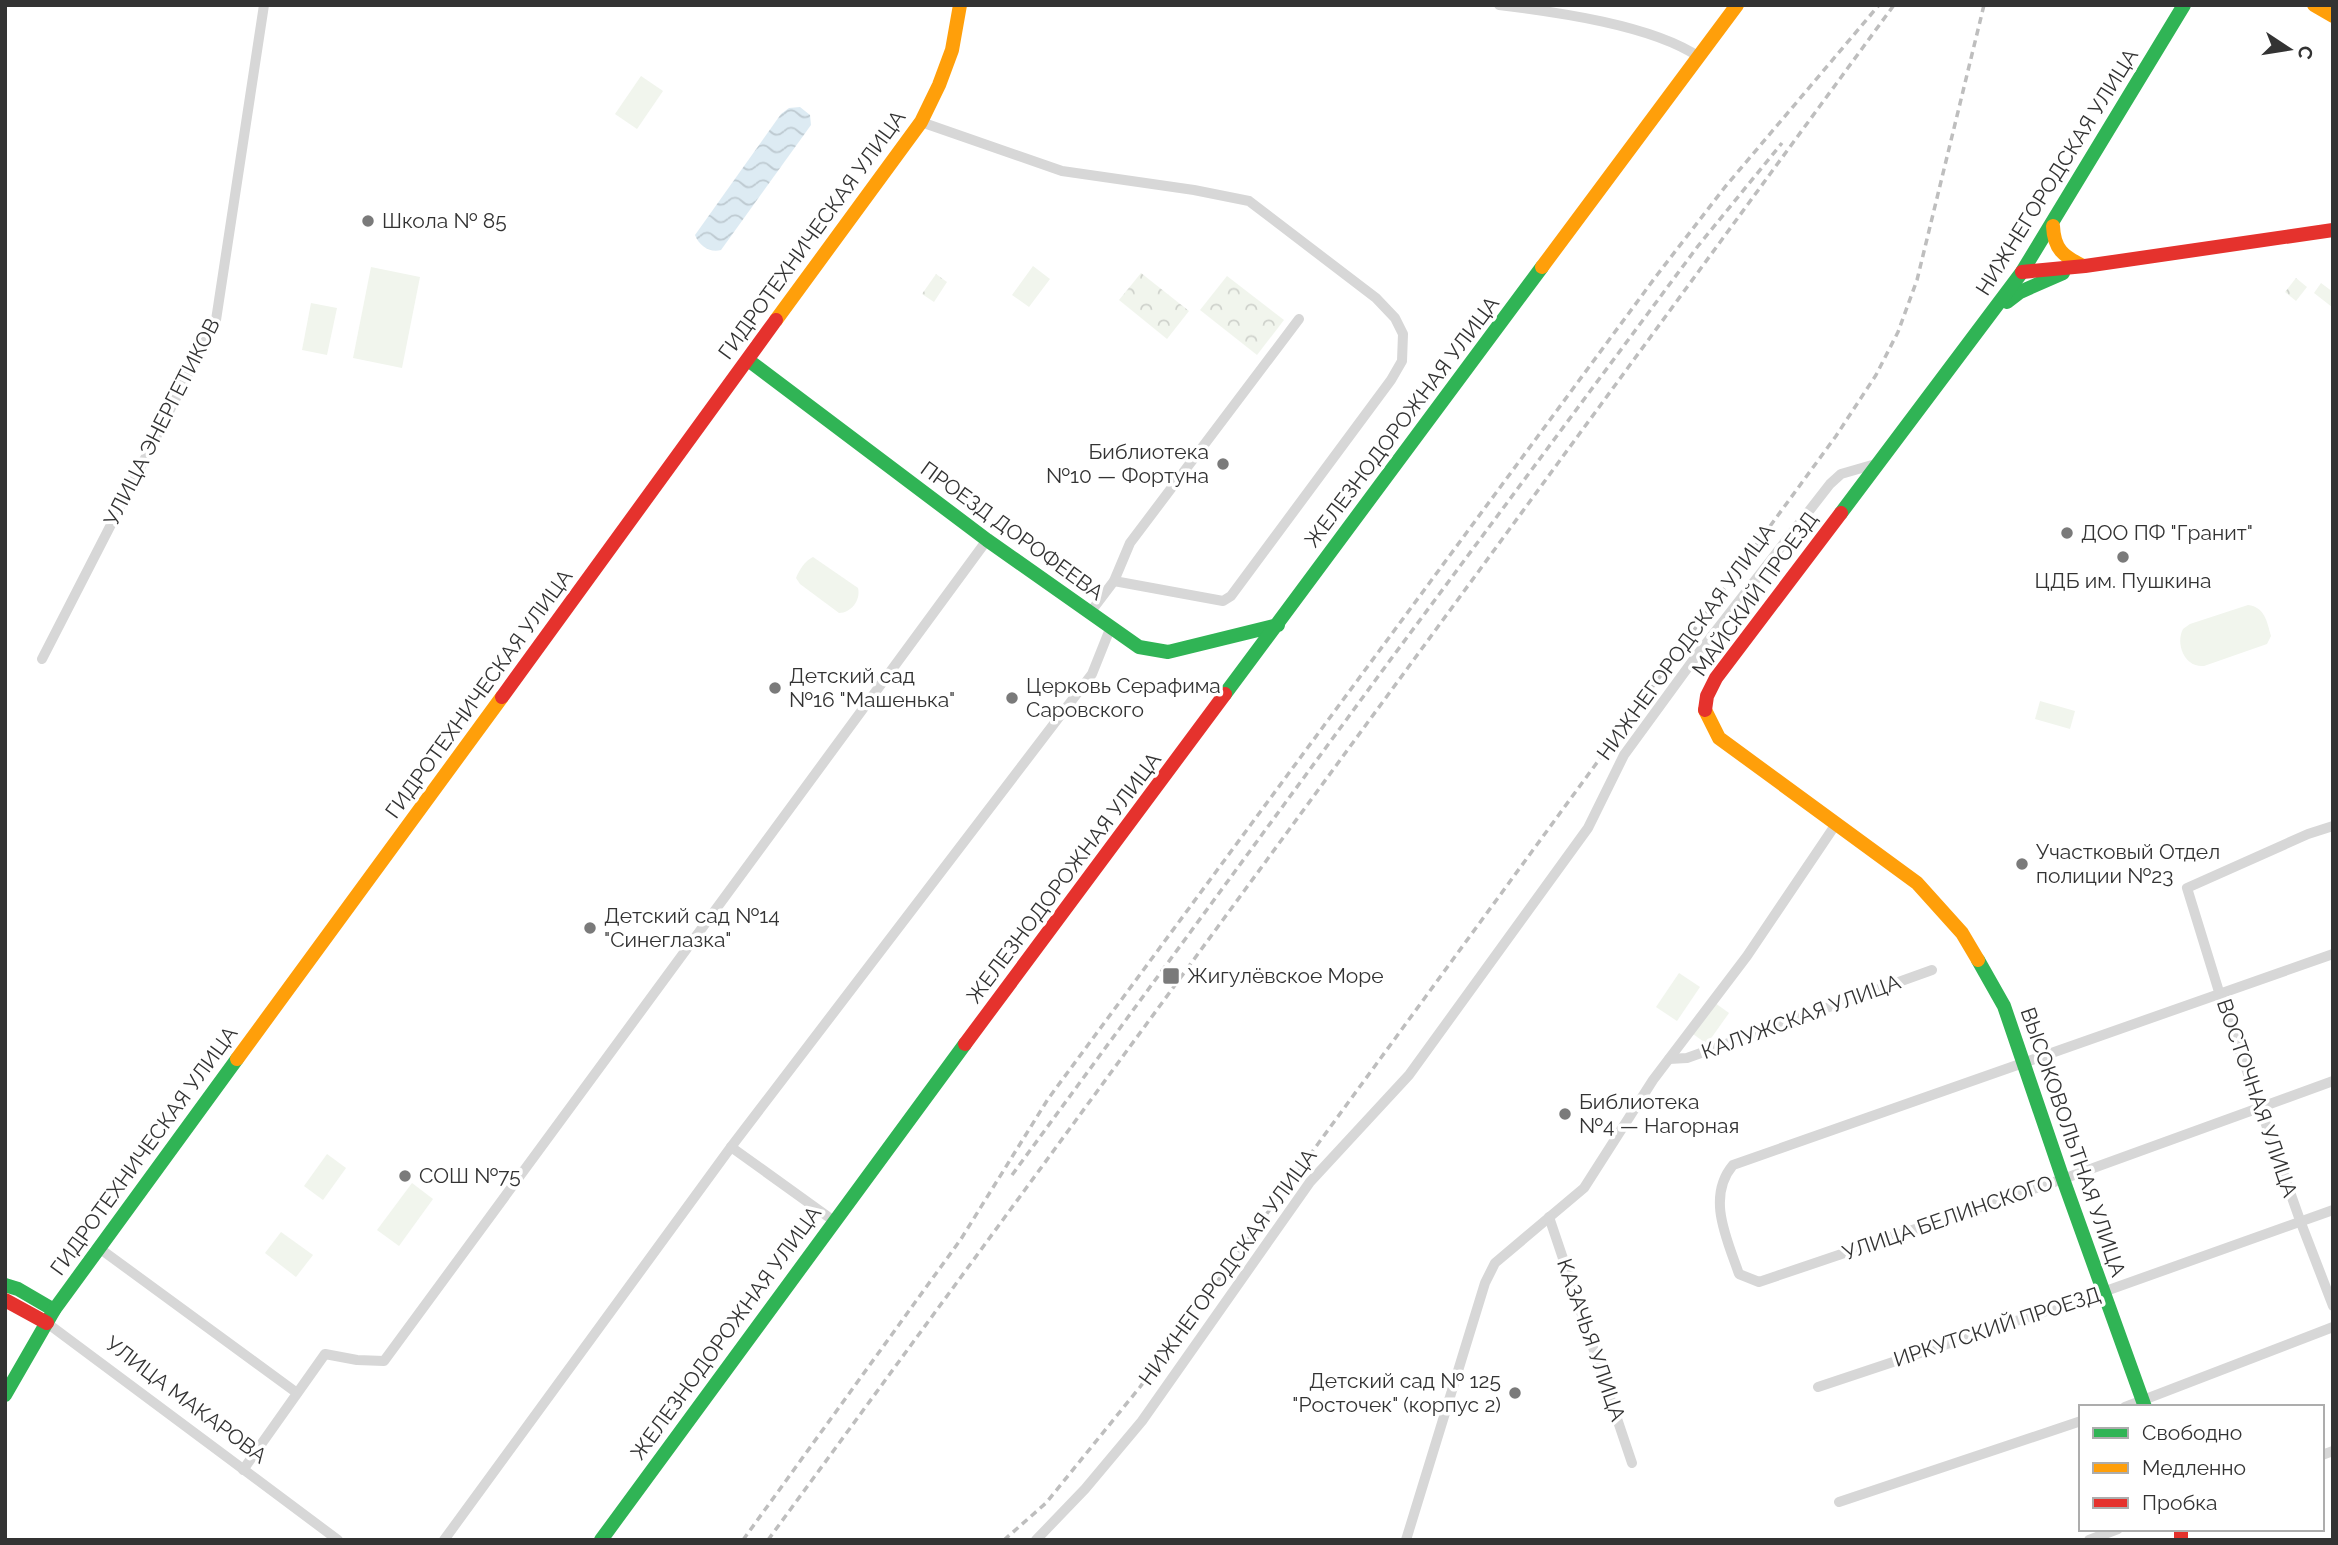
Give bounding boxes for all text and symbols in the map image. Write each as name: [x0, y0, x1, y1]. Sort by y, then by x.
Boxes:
north arrow: [2254, 14, 2324, 84]
street label: НИЖНЕГОРОДСКАЯ УЛИЦА: [1970, 44, 2143, 300]
text: С: [2294, 44, 2318, 61]
street label: ГИДРОТЕХНИЧЕСКАЯ УЛИЦА: [713, 105, 910, 364]
place label: Школа № 85: [382, 208, 507, 233]
marker: Школа № 85: [360, 213, 376, 229]
street label: ЖЕЛЕЗНОДОРОЖНАЯ УЛИЦА: [1299, 291, 1504, 552]
street label: УЛИЦА ЭНЕРГЕТИКОВ: [98, 314, 225, 530]
place label: Библиотека №10 — Фортуна: [1046, 439, 1209, 488]
street label: ПРОЕЗД ДОРОФЕЕВА: [916, 456, 1108, 605]
marker: Библиотека №10 — Фортуна: [1215, 456, 1231, 472]
street label: МАЙСКИЙ ПРОЕЗД: [1687, 507, 1823, 681]
street label: НИЖНЕГОРОДСКАЯ УЛИЦА: [1591, 519, 1780, 765]
place label: ДОО ПФ "Гранит": [2081, 520, 2253, 545]
marker: ДОО ПФ "Гранит": [2059, 525, 2075, 541]
marker: ЦДБ им. Пушкина: [2115, 549, 2131, 565]
street label: ГИДРОТЕХНИЧЕСКАЯ УЛИЦА: [380, 564, 577, 823]
place label: ЦДБ им. Пушкина: [2035, 568, 2211, 593]
place label: Детский сад №16 "Машенька": [789, 663, 955, 712]
place label: Церковь Серафима Саровского: [1026, 673, 1221, 722]
marker: Детский сад №16 "Машенька": [767, 680, 783, 696]
marker: Церковь Серафима Саровского: [1004, 690, 1020, 706]
street label: ЖЕЛЕЗНОДОРОЖНАЯ УЛИЦА: [961, 747, 1166, 1008]
place label: Участковый Отдел полиции №23: [2036, 839, 2220, 888]
marker: Участковый Отдел полиции №23: [2014, 856, 2030, 872]
place label: Детский сад №14 "Синеглазка": [604, 903, 780, 952]
marker: Детский сад №14 "Синеглазка": [582, 920, 598, 936]
place label: Жигулёвское Море: [1187, 963, 1384, 988]
marker: Жигулёвское Море: [1161, 966, 1181, 986]
street label: КАЛУЖСКАЯ УЛИЦА: [1698, 969, 1904, 1064]
street label: ВОСТОЧНАЯ УЛИЦА: [2212, 995, 2303, 1200]
street label: ВЫСОКОВОЛЬТНАЯ УЛИЦА: [2016, 1004, 2131, 1280]
street label: ГИДРОТЕХНИЧЕСКАЯ УЛИЦА: [45, 1021, 242, 1280]
place label: Библиотека №4 — Нагорная: [1579, 1089, 1739, 1138]
marker: Библиотека №4 — Нагорная: [1557, 1106, 1573, 1122]
street label: НИЖНЕГОРОДСКАЯ УЛИЦА: [1133, 1144, 1322, 1390]
place label: СОШ №75: [419, 1163, 521, 1188]
marker: СОШ №75: [397, 1168, 413, 1184]
street label: УЛИЦА БЕЛИНСКОГО: [1839, 1170, 2056, 1265]
street label: ЖЕЛЕЗНОДОРОЖНАЯ УЛИЦА: [625, 1201, 826, 1464]
street label: КАЗАЧЬЯ УЛИЦА: [1552, 1255, 1631, 1424]
street label: ИРКУТСКИЙ ПРОЕЗД: [1890, 1281, 2103, 1372]
street label: УЛИЦА МАКАРОВА: [101, 1331, 272, 1468]
place label: Детский сад № 125 "Росточек" (корпус 2): [1292, 1368, 1501, 1417]
marker: Детский сад № 125 "Росточек" (корпус 2): [1507, 1385, 1523, 1401]
legend: [2079, 1405, 2324, 1531]
text: Свободно: [2142, 1420, 2242, 1445]
text: Медленно: [2142, 1455, 2246, 1480]
text: Пробка: [2142, 1490, 2218, 1515]

